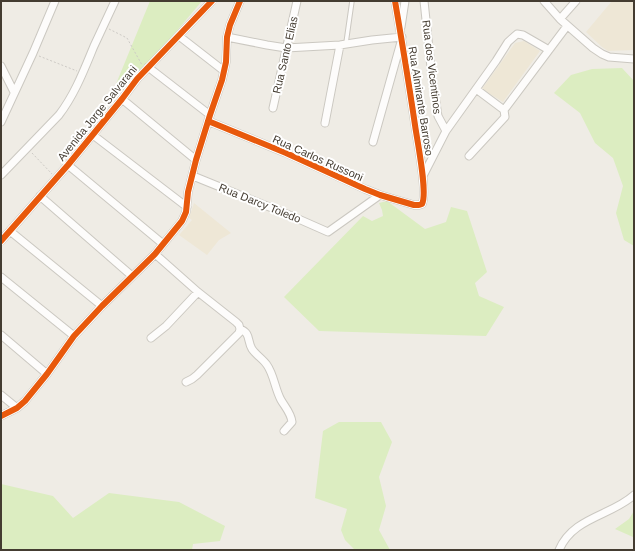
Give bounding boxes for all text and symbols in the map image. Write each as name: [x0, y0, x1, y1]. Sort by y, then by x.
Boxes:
street label: Rua Santo Elias: [270, 15, 300, 95]
street label: Rua dos Vicentinos: [420, 19, 444, 115]
street label: Rua Almirante Barroso: [406, 45, 436, 157]
street label: Avenida Jorge Salvarani: [55, 63, 139, 163]
street label: Rua Carlos Russoni: [271, 133, 365, 183]
street label: Rua Darcy Toledo: [217, 181, 303, 225]

